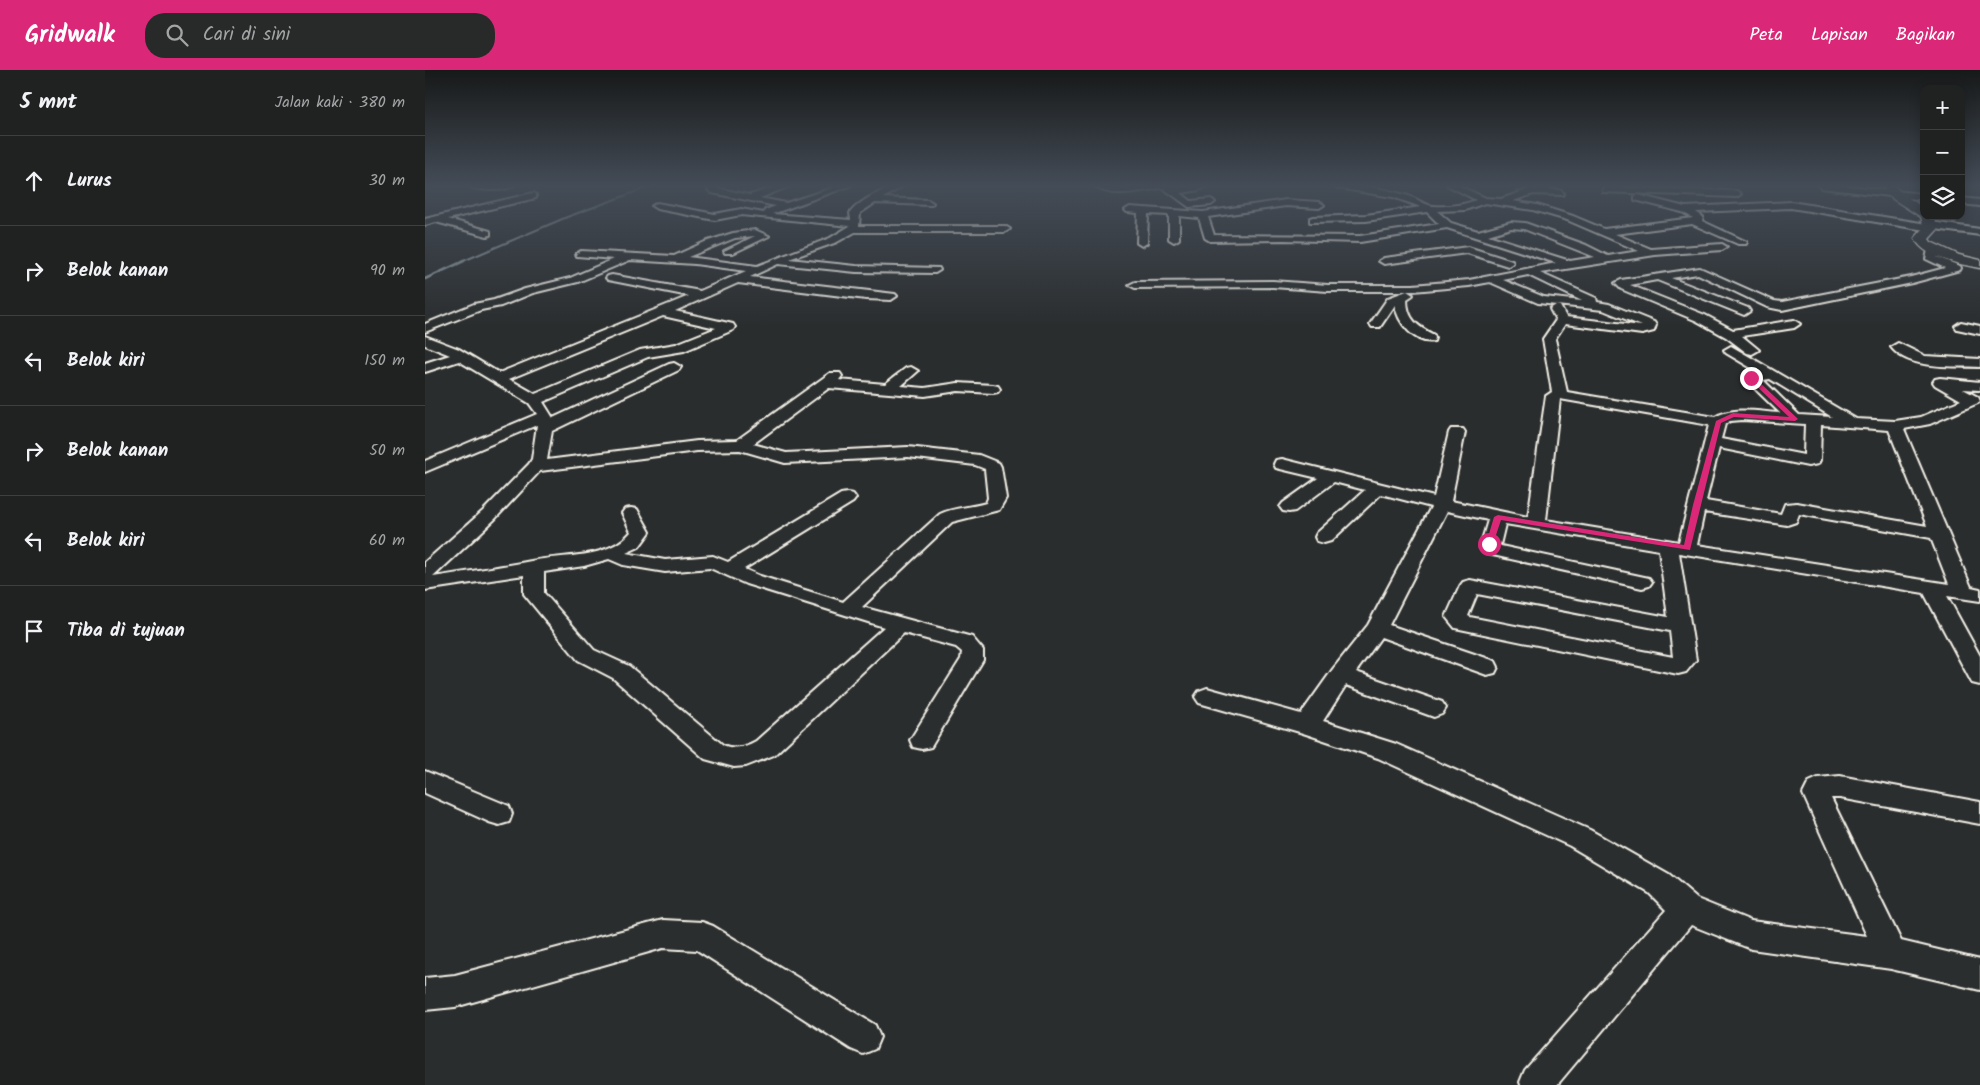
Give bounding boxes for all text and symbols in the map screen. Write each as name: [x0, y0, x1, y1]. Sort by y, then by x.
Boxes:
search box: [145, 13, 495, 58]
text: Gridwalk: [25, 16, 115, 55]
text: Cari di sini: [203, 20, 290, 50]
icon: search: [163, 21, 191, 49]
text: Peta: [1750, 21, 1783, 50]
text: Lapisan: [1811, 21, 1868, 50]
text: Bagikan: [1896, 21, 1955, 50]
map controls: [1920, 85, 1965, 220]
button: +: [1920, 85, 1965, 130]
text: 5 mnt: [20, 86, 77, 119]
text: Jalan kaki · 380 m: [275, 90, 405, 115]
button: −: [1920, 130, 1965, 175]
text: Lurus: [67, 166, 112, 196]
icon: ahead: [20, 167, 48, 195]
text: 30 m: [369, 168, 405, 193]
button: layers: [1920, 175, 1965, 220]
text: Belok kanan: [67, 256, 168, 286]
icon: right: [20, 257, 48, 285]
text: 90 m: [370, 258, 405, 283]
text: Belok kiri: [67, 346, 145, 376]
icon: left: [20, 347, 48, 375]
text: 150 m: [364, 348, 405, 373]
route end: [1740, 367, 1763, 390]
text: Belok kanan: [67, 436, 168, 466]
icon: right: [20, 437, 48, 465]
text: 50 m: [369, 438, 405, 463]
text: Belok kiri: [67, 526, 145, 556]
icon: left: [20, 527, 48, 555]
text: 60 m: [369, 528, 405, 553]
route start: [1478, 533, 1501, 556]
text: Tiba di tujuan: [67, 616, 185, 646]
icon: arrive: [20, 617, 48, 645]

